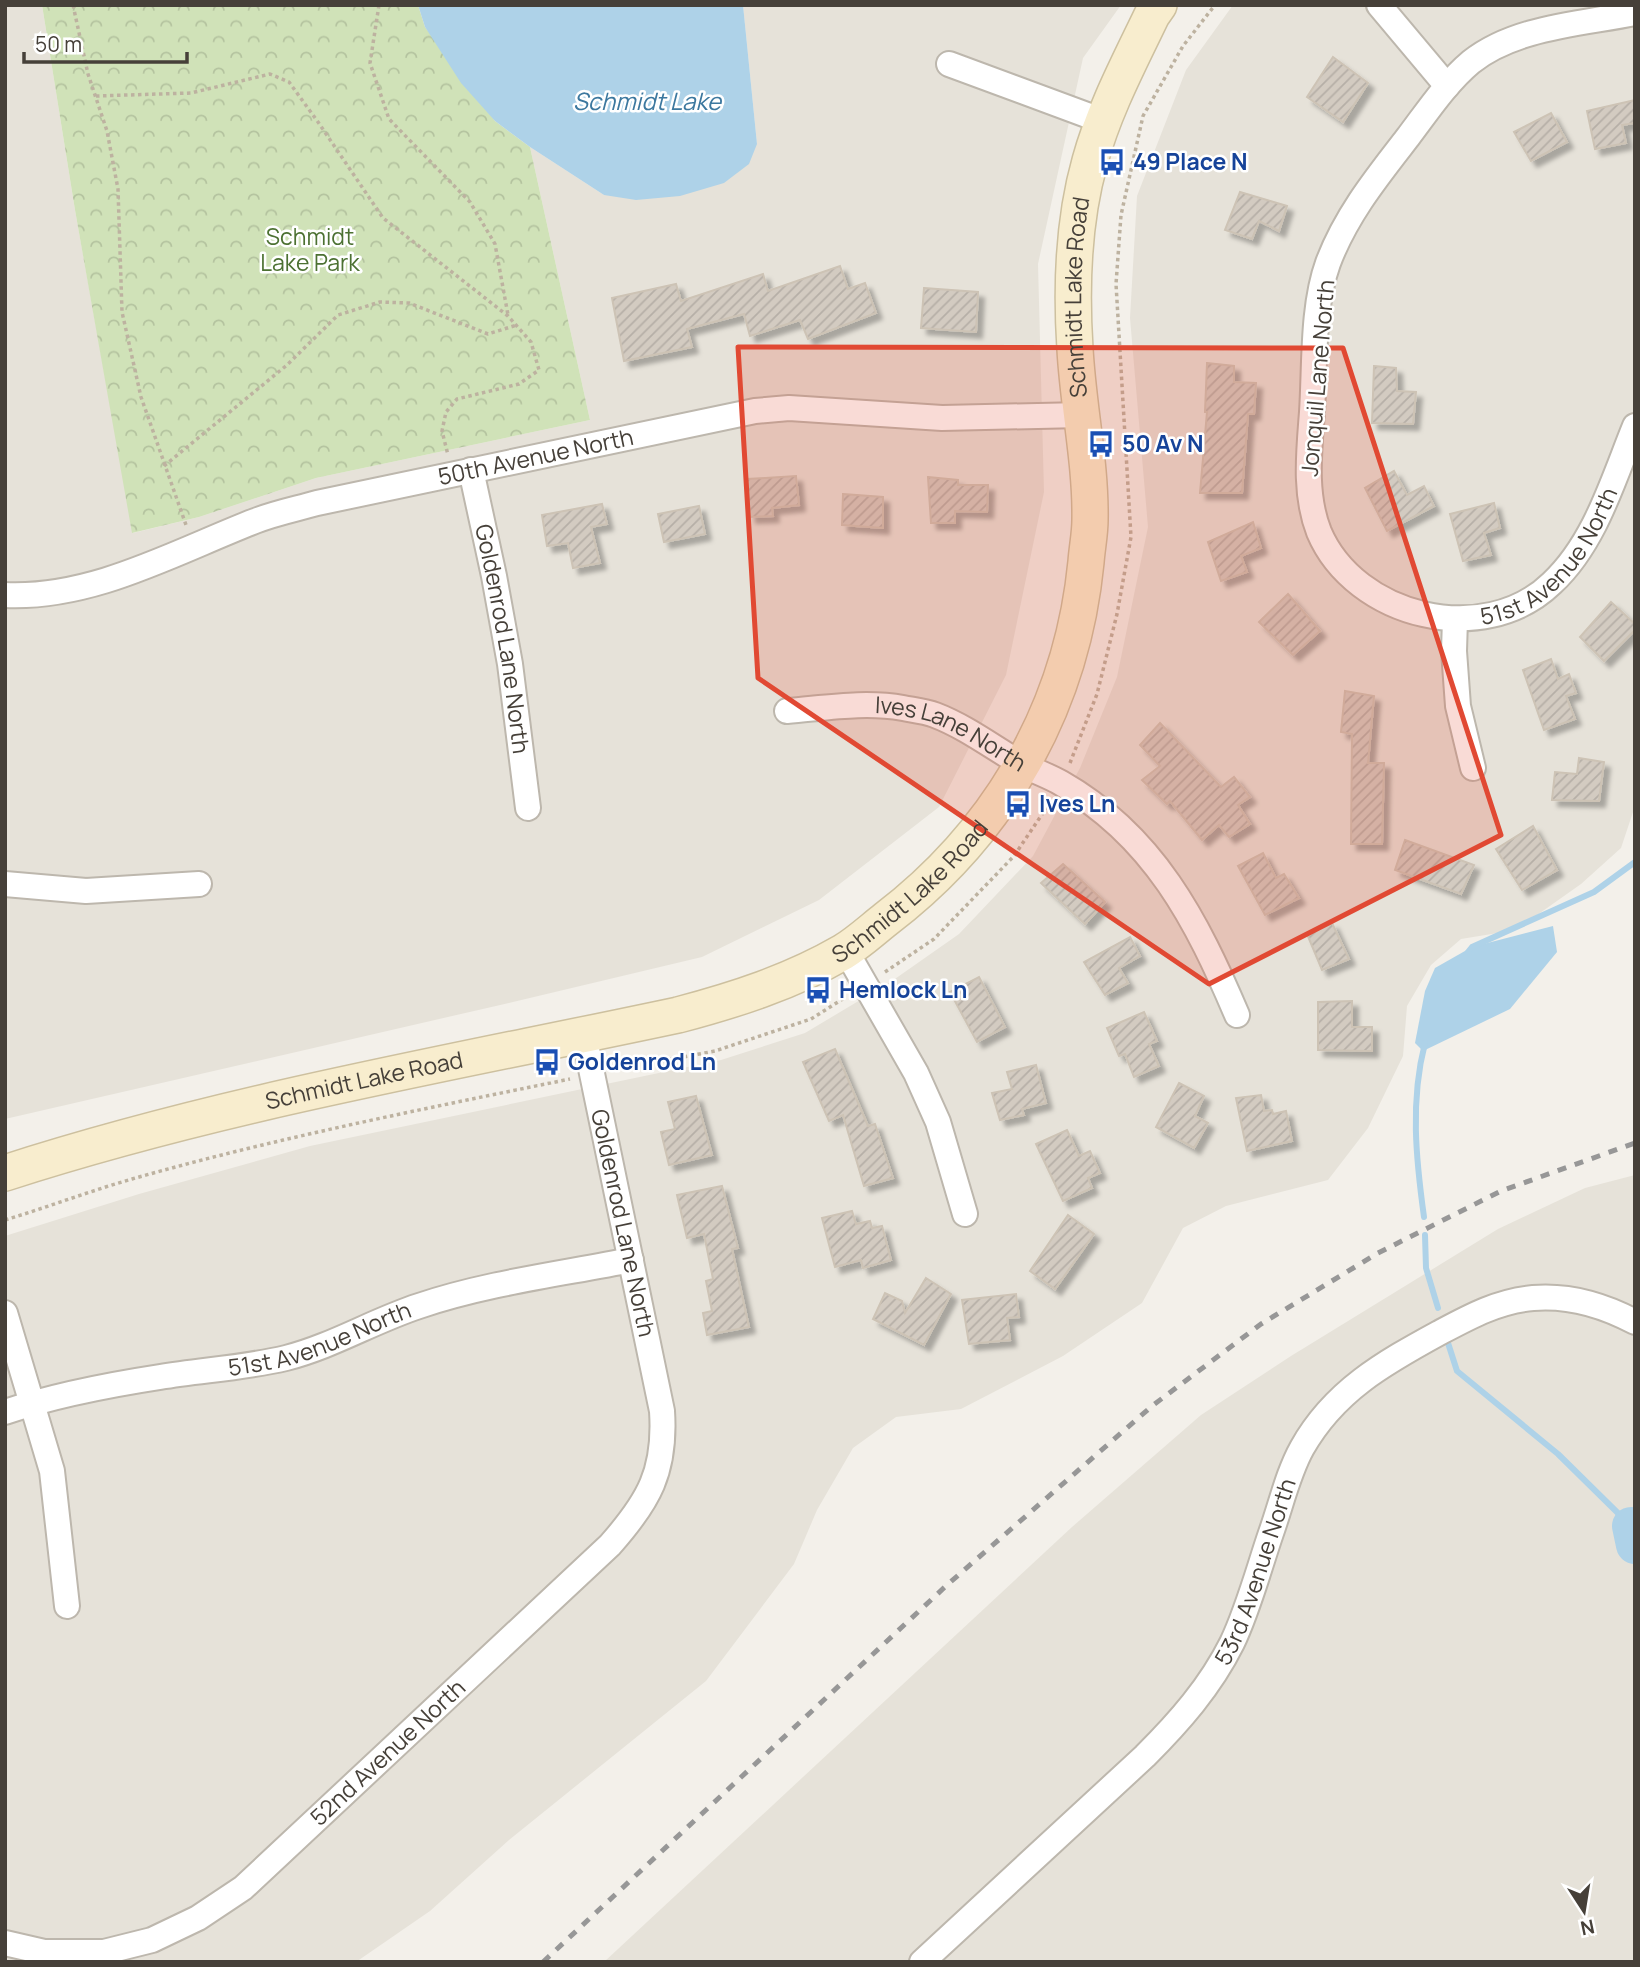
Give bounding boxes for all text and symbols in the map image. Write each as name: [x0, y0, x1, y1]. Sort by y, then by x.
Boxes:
scale bar: [24, 21, 187, 65]
text: 50 m: [35, 30, 82, 58]
water label: Schmidt Lake: [573, 84, 723, 117]
place label: 49 Place N: [1133, 145, 1248, 177]
bus stop icon: 49 Place N: [1097, 147, 1127, 177]
street label: Schmidt Lake Road: [1056, 194, 1096, 400]
park label: Schmidt Lake Park: [260, 220, 360, 278]
street label: Jonquil Lane North: [1292, 278, 1342, 478]
street label: 50th Avenue North: [435, 420, 636, 492]
place label: 50 Av N: [1122, 427, 1204, 459]
bus stop icon: 50 Av N: [1086, 429, 1116, 459]
street label: 51st Avenue North: [1478, 482, 1624, 632]
street label: Goldenrod Lane North: [468, 521, 538, 755]
street label: Ives Lane North: [874, 688, 1033, 778]
place label: Ives Ln: [1039, 787, 1115, 819]
bus stop icon: Ives Ln: [1003, 789, 1033, 819]
street label: Schmidt Lake Road: [826, 813, 995, 970]
place label: Hemlock Ln: [839, 973, 967, 1005]
bus stop icon: Hemlock Ln: [803, 975, 833, 1005]
street label: Schmidt Lake Road: [262, 1043, 466, 1117]
place label: Goldenrod Ln: [568, 1045, 716, 1077]
bus stop icon: Goldenrod Ln: [532, 1047, 562, 1077]
street label: Goldenrod Lane North: [584, 1106, 664, 1340]
street label: 51st Avenue North: [226, 1293, 415, 1383]
street label: 53rd Avenue North: [1206, 1474, 1303, 1671]
street label: 52nd Avenue North: [303, 1671, 472, 1832]
north arrow: [1549, 1876, 1619, 1946]
text: N: [1578, 1913, 1597, 1942]

